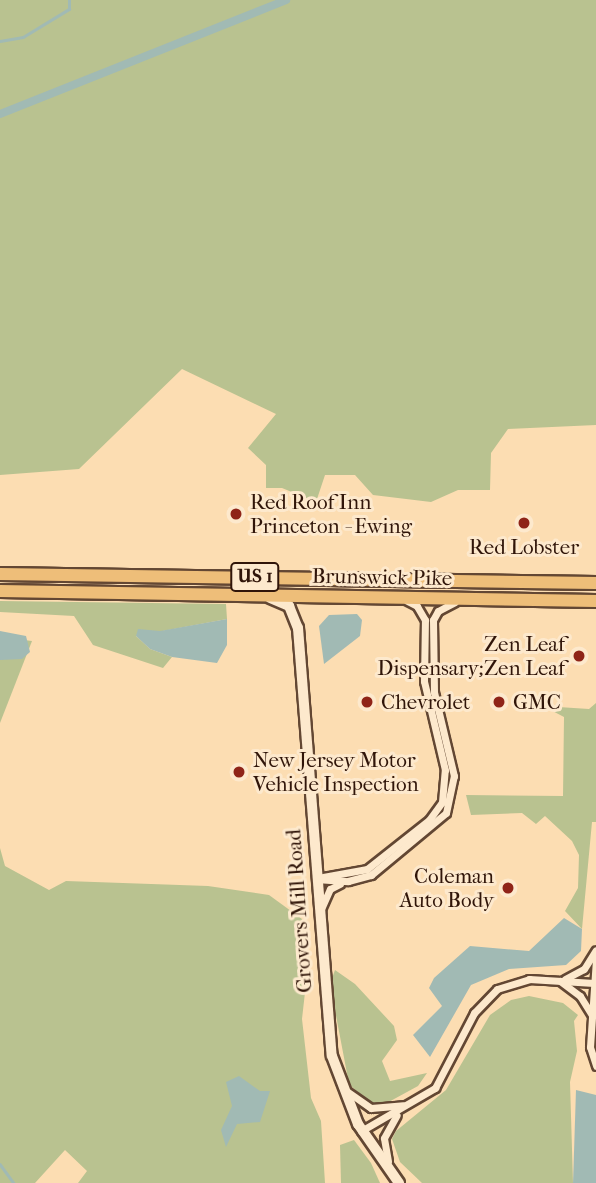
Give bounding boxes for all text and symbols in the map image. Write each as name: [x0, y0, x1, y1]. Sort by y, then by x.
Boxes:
place label: Red Roof Inn Princeton - Ewing: [250, 489, 412, 539]
marker: Red Roof Inn Princeton - Ewing: [228, 506, 244, 522]
marker: Red Lobster: [516, 515, 532, 531]
place label: Red Lobster: [469, 534, 579, 560]
road number: US 1: [229, 562, 281, 592]
street label: Brunswick Pike: [312, 563, 452, 591]
place label: Zen Leaf Dispensary;Zen Leaf: [377, 631, 565, 681]
marker: Zen Leaf Dispensary;Zen Leaf: [571, 648, 587, 664]
place label: Chevrolet: [381, 689, 470, 715]
place label: GMC: [513, 689, 561, 715]
marker: Chevrolet: [359, 694, 375, 710]
marker: GMC: [491, 694, 507, 710]
place label: New Jersey Motor Vehicle Inspection: [253, 747, 419, 797]
marker: New Jersey Motor Vehicle Inspection: [231, 764, 247, 780]
street label: Grovers Mill Road: [281, 828, 317, 994]
place label: Coleman Auto Body: [399, 863, 494, 913]
marker: Coleman Auto Body: [500, 880, 516, 896]

